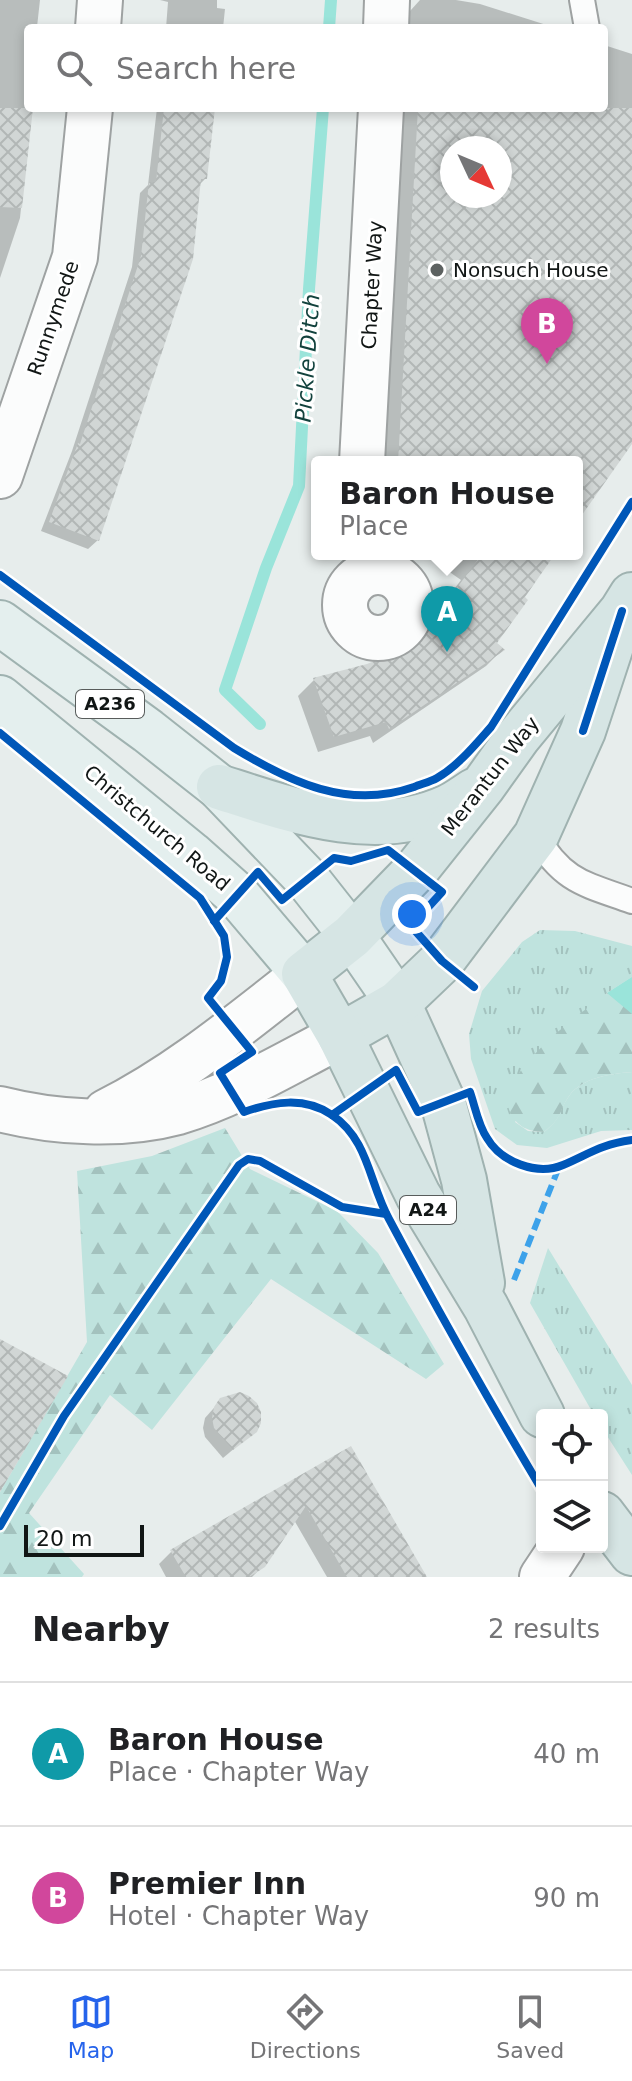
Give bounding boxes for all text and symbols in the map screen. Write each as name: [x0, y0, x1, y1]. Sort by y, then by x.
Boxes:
search box: [24, 24, 608, 112]
icon: search: [52, 46, 96, 90]
text: Search here: [116, 51, 296, 86]
north arrow: [440, 136, 512, 208]
street label: Chapter Way: [357, 220, 387, 350]
street label: Runnymede: [22, 258, 84, 378]
place label: Nonsuch House: [453, 258, 609, 282]
marker: Nonsuch House: [428, 261, 446, 279]
water label: Pickle Ditch: [291, 293, 324, 423]
pin: B: [521, 298, 573, 364]
popup: [311, 456, 583, 560]
text: Baron House: [339, 476, 555, 511]
text: Place: [339, 511, 408, 541]
pin: A: [421, 586, 473, 652]
road number: A236: [76, 690, 144, 718]
street label: Merantun Way: [436, 711, 544, 840]
street label: Christchurch Road: [79, 760, 235, 896]
your location: [392, 894, 432, 934]
road number: A24: [400, 1196, 456, 1224]
map controls: [536, 1409, 608, 1553]
button: locate: [536, 1409, 608, 1481]
button: layers: [536, 1481, 608, 1553]
scale bar: [24, 1521, 144, 1557]
text: 20 m: [36, 1526, 92, 1551]
text: Nearby: [32, 1609, 170, 1649]
text: 2 results: [488, 1614, 600, 1644]
text: Baron House: [108, 1722, 324, 1757]
text: A: [48, 1739, 68, 1769]
text: 40 m: [533, 1739, 600, 1769]
text: Place · Chapter Way: [108, 1757, 370, 1787]
text: Premier Inn: [108, 1866, 306, 1901]
text: B: [48, 1883, 68, 1913]
text: 90 m: [533, 1883, 600, 1913]
text: Hotel · Chapter Way: [108, 1901, 369, 1931]
tab: Map: [68, 1990, 114, 2063]
tab: Directions: [250, 1990, 361, 2063]
tab: Saved: [496, 1990, 564, 2063]

